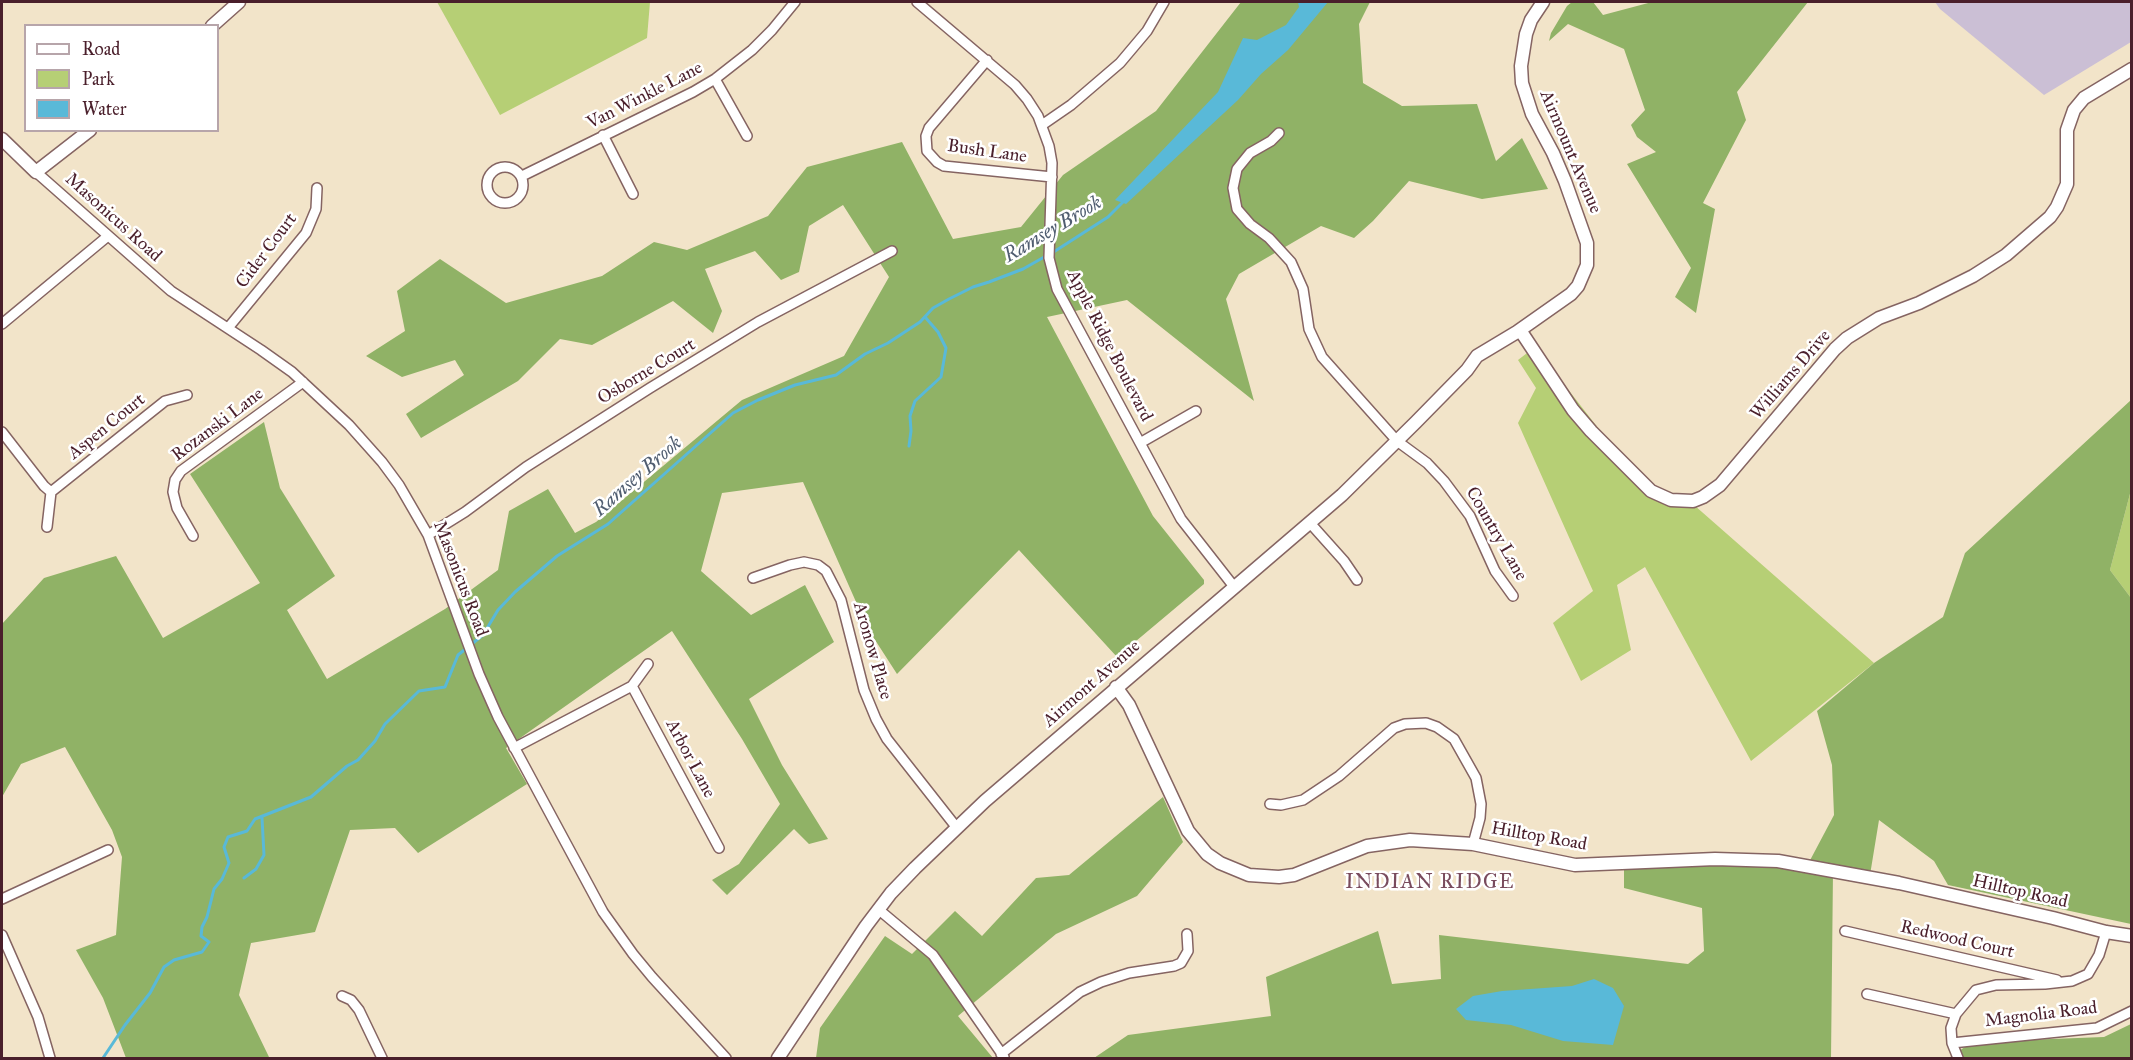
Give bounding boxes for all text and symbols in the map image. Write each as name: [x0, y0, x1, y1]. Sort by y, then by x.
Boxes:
legend: [24, 24, 219, 132]
text: Road: [82, 38, 120, 60]
street label: Van Winkle Lane: [584, 58, 706, 134]
text: Park: [82, 68, 115, 90]
street label: Airmount Avenue: [1534, 87, 1606, 217]
text: Water: [82, 98, 126, 120]
street label: Bush Lane: [946, 136, 1028, 168]
street label: Masonicus Road: [60, 169, 166, 267]
water label: Ramsey Brook: [1000, 191, 1106, 269]
street label: Cider Court: [232, 209, 302, 293]
street label: Apple Ridge Boulevard: [1061, 267, 1157, 425]
street label: Williams Drive: [1746, 326, 1836, 424]
street label: Osborne Court: [594, 334, 700, 410]
street label: Rozanski Lane: [168, 384, 268, 466]
street label: Aspen Court: [64, 389, 150, 465]
water label: Ramsey Brook: [589, 432, 687, 522]
street label: Country Lane: [1461, 483, 1531, 585]
street label: Masonicus Road: [428, 518, 492, 640]
street label: Aronow Place: [848, 600, 896, 702]
street label: Airmont Avenue: [1039, 636, 1145, 732]
street label: Arbor Lane: [660, 716, 720, 802]
street label: Hilltop Road: [1489, 818, 1589, 856]
district label: INDIAN RIDGE: [1345, 871, 1515, 895]
street label: Hilltop Road: [1970, 871, 2070, 913]
street label: Redwood Court: [1898, 916, 2016, 964]
street label: Magnolia Road: [1984, 997, 2098, 1033]

